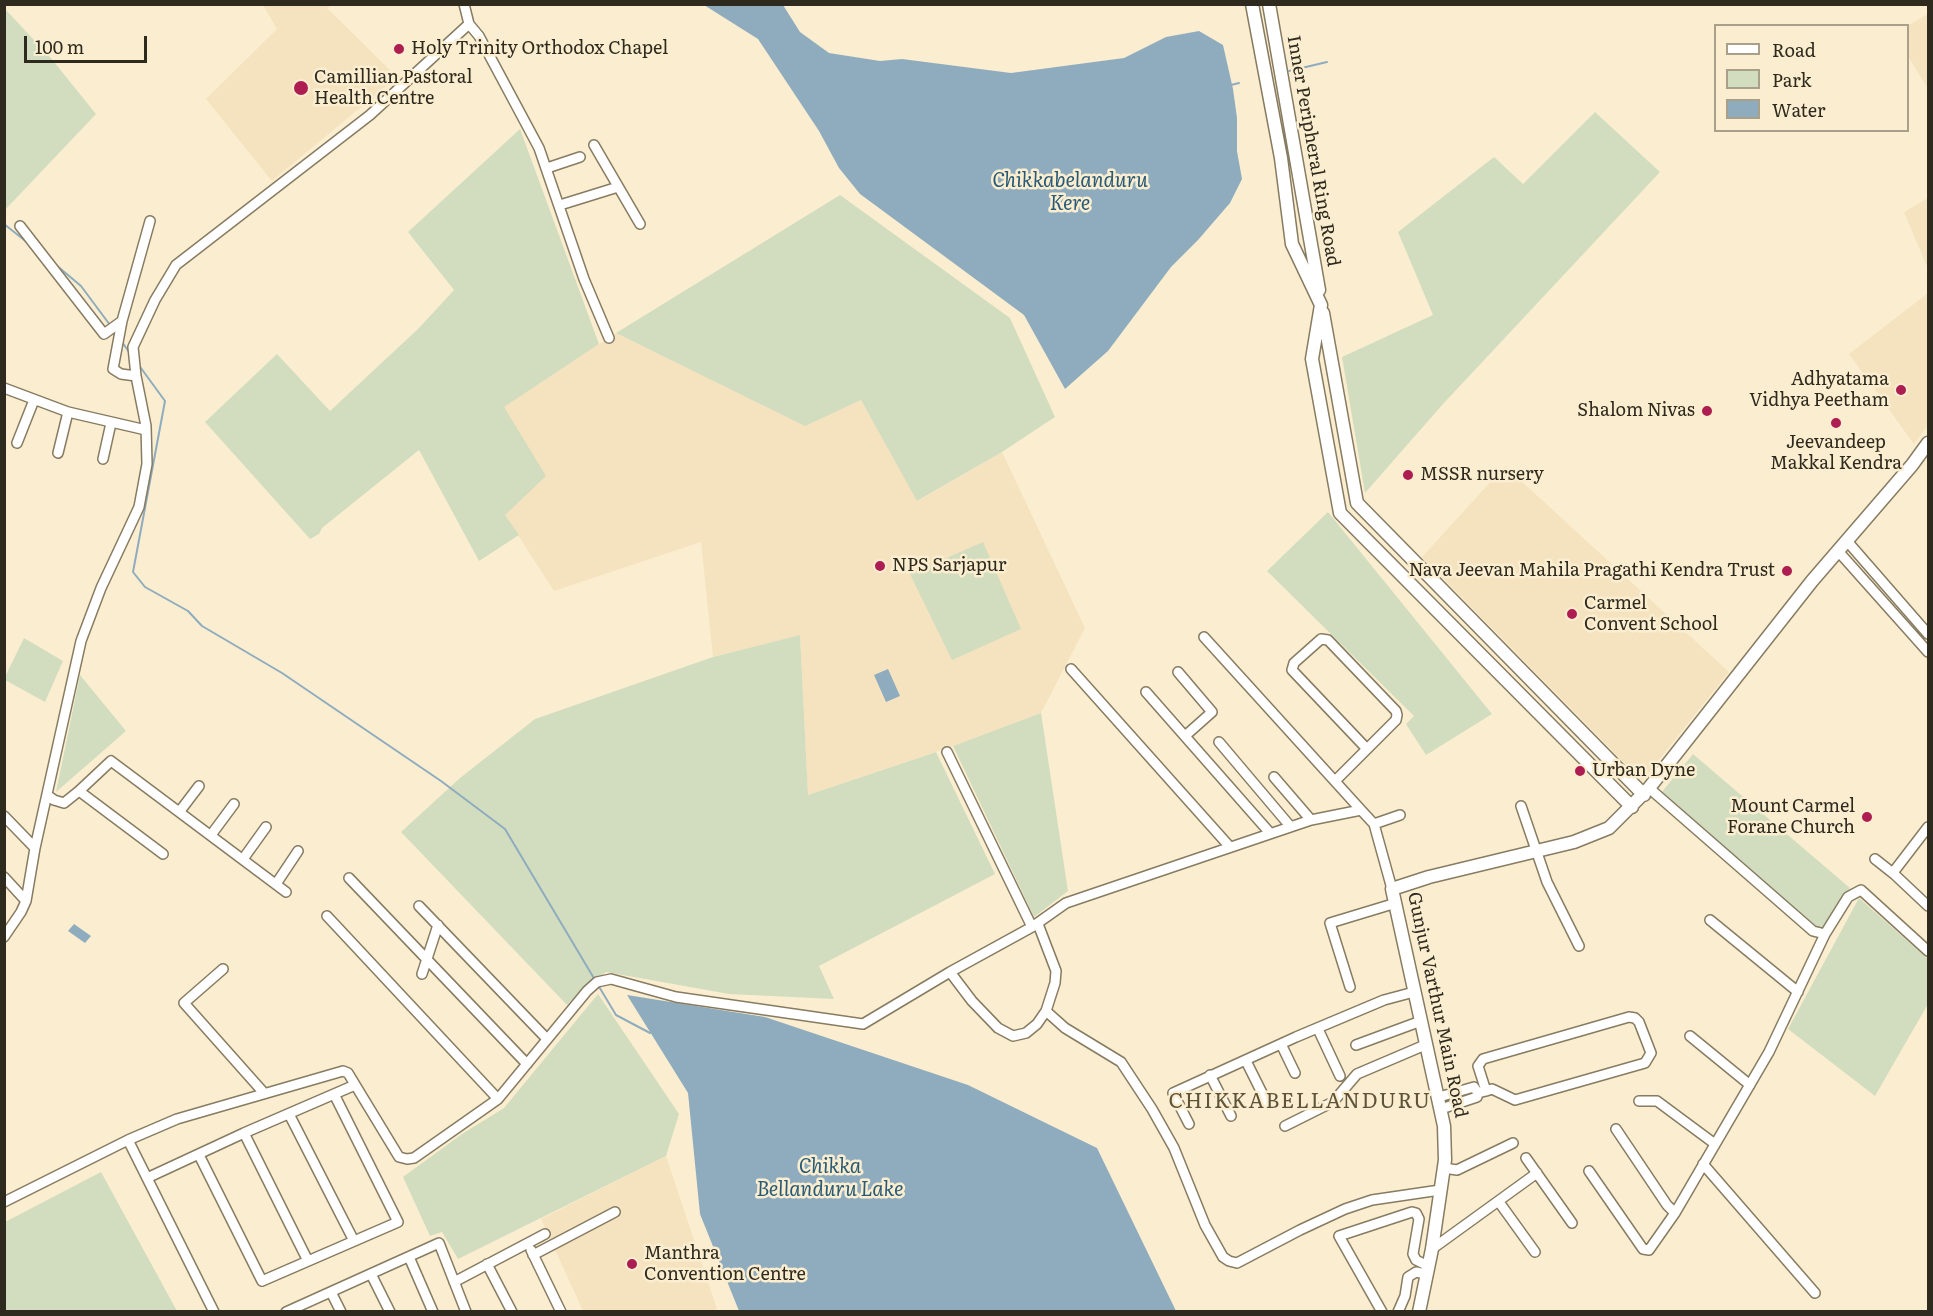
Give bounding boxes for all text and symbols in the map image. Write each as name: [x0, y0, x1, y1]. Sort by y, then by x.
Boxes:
scale bar: [27, 24, 150, 62]
legend: [1714, 24, 1909, 132]
text: 100 m: [35, 33, 84, 60]
street label: Inner Peripheral Ring Road: [1282, 34, 1344, 268]
text: Road: [1772, 36, 1816, 63]
place label: Holy Trinity Orthodox Chapel: [411, 38, 668, 60]
marker: Holy Trinity Orthodox Chapel: [392, 42, 406, 56]
text: Park: [1772, 66, 1811, 93]
place label: Camillian Pastoral Health Centre: [314, 67, 473, 110]
marker: Camillian Pastoral Health Centre: [292, 79, 310, 97]
text: Water: [1772, 96, 1825, 123]
water label: Chikkabelanduru Kere: [992, 169, 1148, 216]
place label: Adhyatama Vidhya Peetham: [1749, 369, 1889, 412]
marker: Adhyatama Vidhya Peetham: [1894, 383, 1908, 397]
place label: Shalom Nivas: [1577, 400, 1695, 422]
marker: Shalom Nivas: [1700, 404, 1714, 418]
marker: Jeevandeep Makkal Kendra: [1829, 416, 1843, 430]
place label: Jeevandeep Makkal Kendra: [1770, 432, 1902, 474]
place label: MSSR nursery: [1420, 464, 1544, 486]
marker: MSSR nursery: [1401, 468, 1415, 482]
place label: NPS Sarjapur: [892, 555, 1007, 577]
marker: NPS Sarjapur: [873, 559, 887, 573]
place label: Nava Jeevan Mahila Pragathi Kendra Trust: [1409, 560, 1775, 582]
marker: Nava Jeevan Mahila Pragathi Kendra Trust: [1780, 564, 1794, 578]
place label: Carmel Convent School: [1584, 593, 1718, 636]
marker: Carmel Convent School: [1565, 607, 1579, 621]
place label: Urban Dyne: [1592, 760, 1695, 782]
marker: Urban Dyne: [1573, 764, 1587, 778]
place label: Mount Carmel Forane Church: [1727, 796, 1855, 838]
marker: Mount Carmel Forane Church: [1860, 810, 1874, 824]
street label: Gunjur Varthur Main Road: [1402, 890, 1472, 1120]
district label: CHIKKABELLANDURU: [1168, 1089, 1432, 1115]
water label: Chikka Bellanduru Lake: [757, 1155, 903, 1202]
place label: Manthra Convention Centre: [644, 1243, 806, 1286]
marker: Manthra Convention Centre: [625, 1257, 639, 1271]

